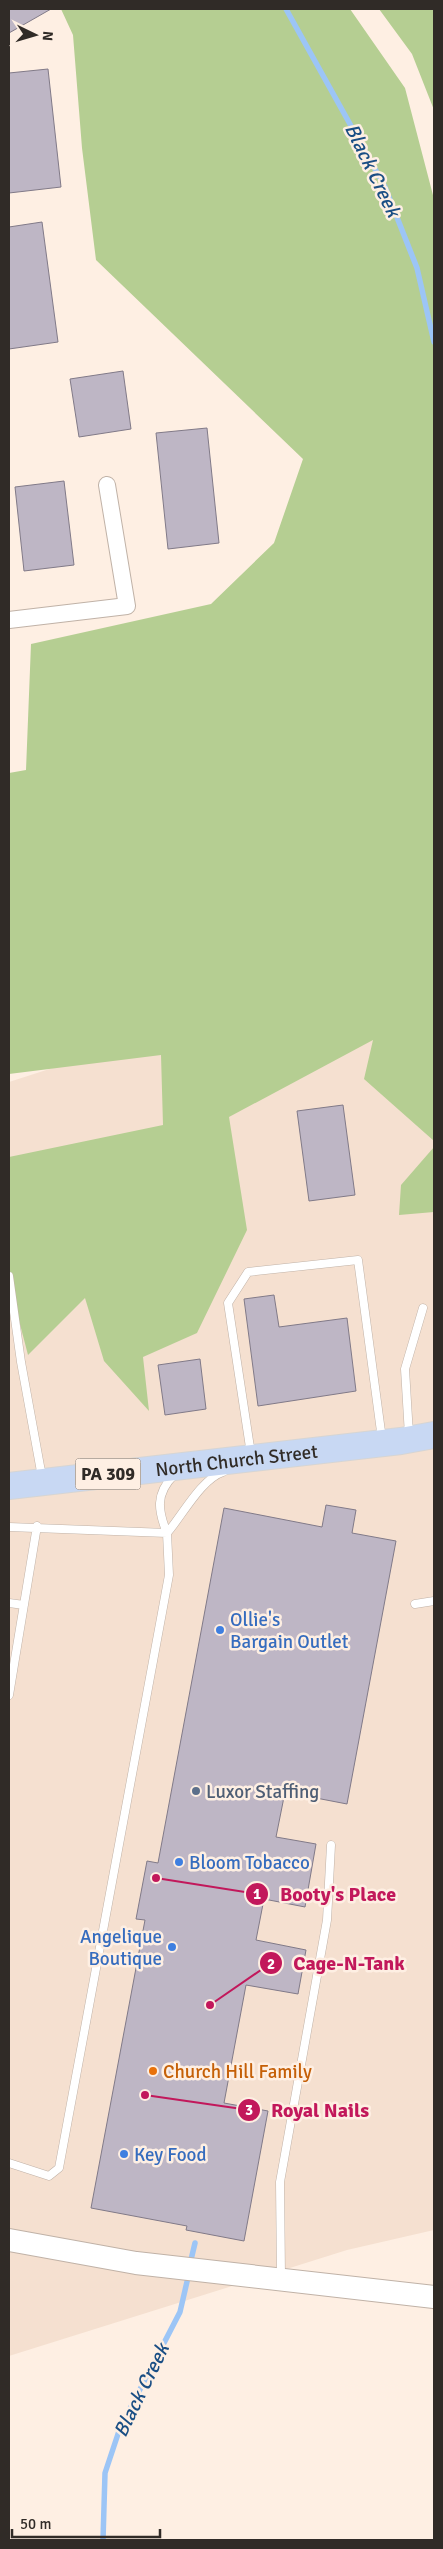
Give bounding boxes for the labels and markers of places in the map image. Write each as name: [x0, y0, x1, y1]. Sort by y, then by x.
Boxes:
place label: Ollie's Bargain Outlet: [230, 1608, 349, 1654]
marker: Ollie's Bargain Outlet: [214, 1624, 226, 1636]
place label: Luxor Staffing: [206, 1780, 319, 1804]
marker: Luxor Staffing: [190, 1785, 202, 1797]
place label: Bloom Tobacco: [189, 1851, 310, 1875]
marker: Bloom Tobacco: [173, 1856, 185, 1868]
callout: Booty's Place: [245, 1877, 406, 1912]
place label: Angelique Boutique: [80, 1925, 162, 1971]
marker: Angelique Boutique: [166, 1941, 178, 1953]
callout: Cage-N-Tank: [258, 1946, 415, 1981]
place label: Church Hill Family: [163, 2060, 312, 2084]
marker: Church Hill Family: [147, 2065, 159, 2077]
callout: Royal Nails: [236, 2093, 379, 2128]
place label: Key Food: [134, 2143, 207, 2167]
marker: Key Food: [118, 2148, 130, 2160]

